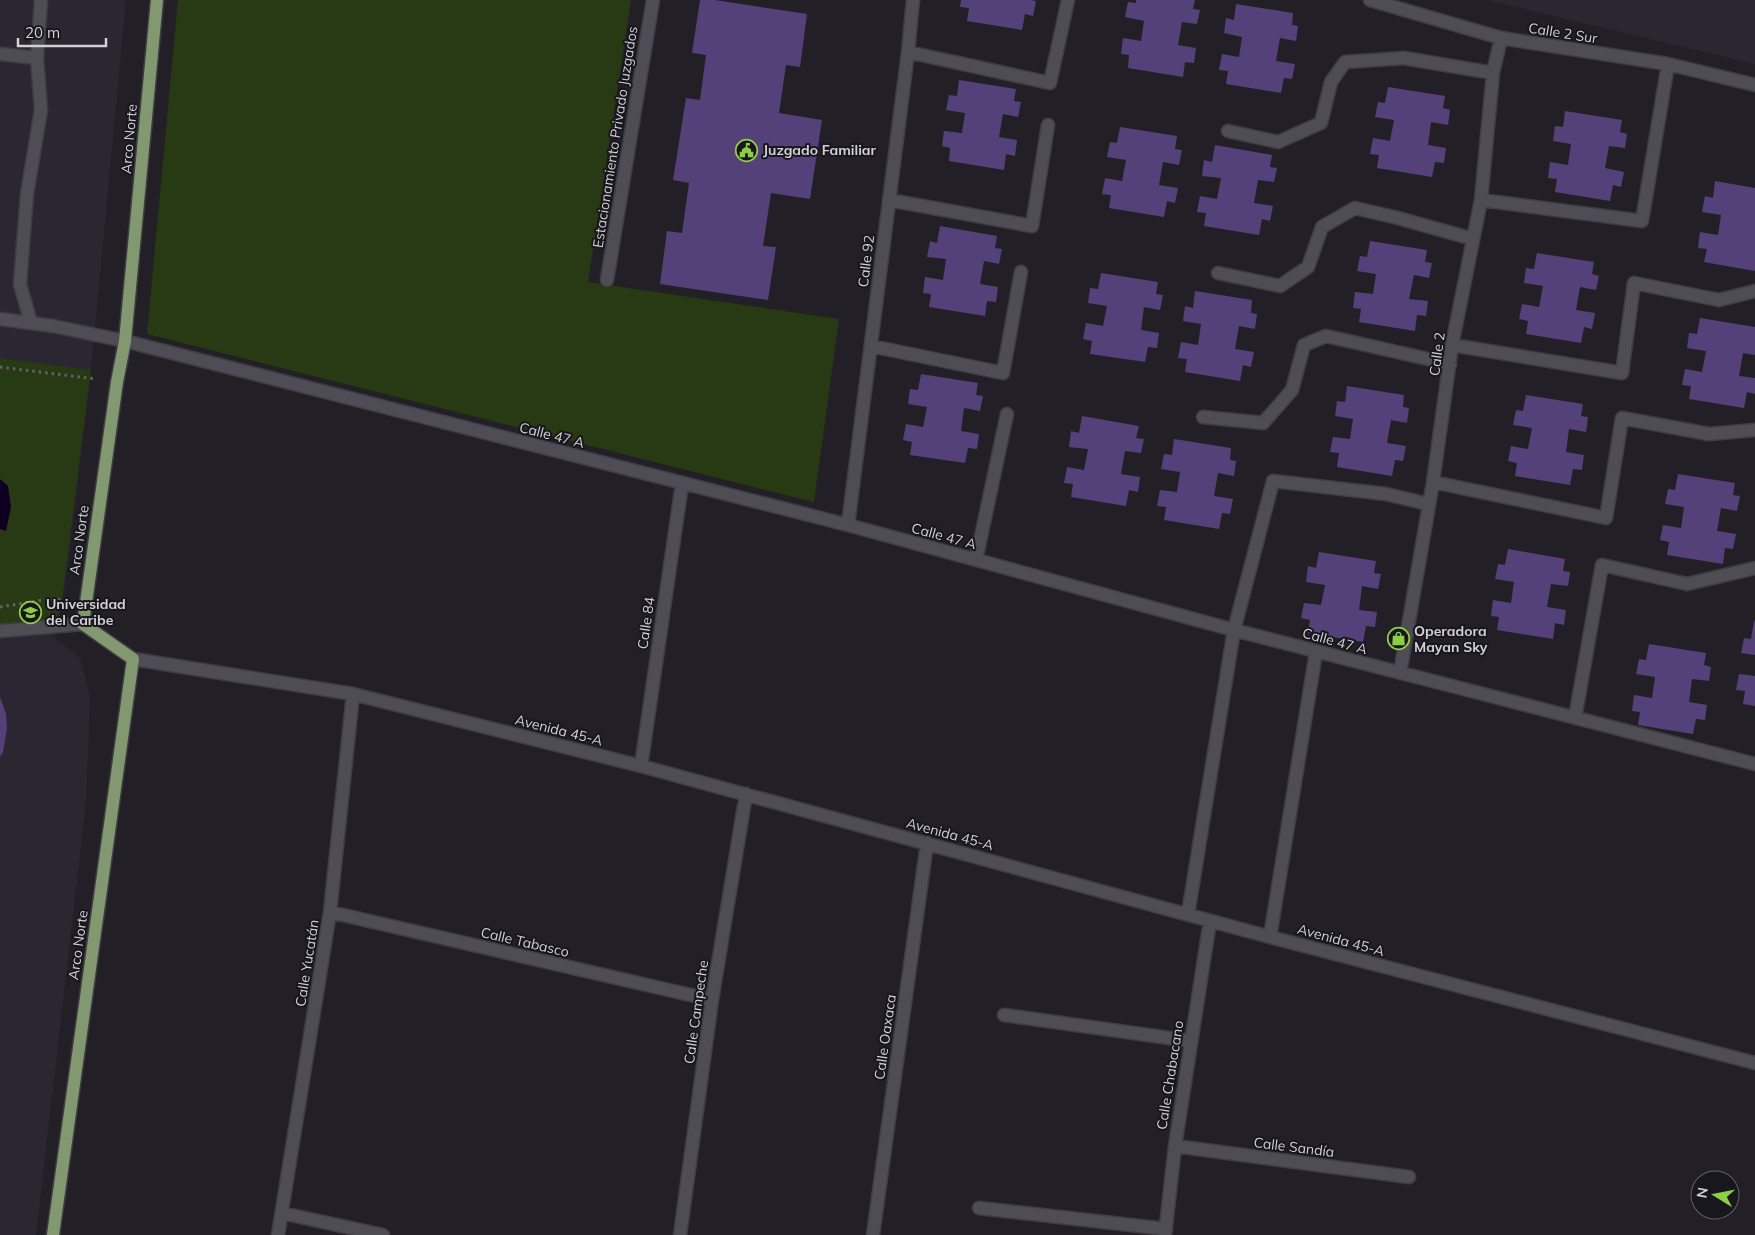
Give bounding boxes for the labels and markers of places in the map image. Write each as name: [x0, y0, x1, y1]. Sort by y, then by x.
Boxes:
public building icon: Juzgado Familiar: [735, 138, 759, 162]
place label: Juzgado Familiar: [763, 141, 876, 159]
place label: Universidad del Caribe: [46, 595, 126, 629]
school or university icon: Universidad del Caribe: [18, 600, 42, 624]
place label: Operadora Mayan Sky: [1414, 622, 1488, 656]
shop icon: Operadora Mayan Sky: [1386, 627, 1410, 651]

